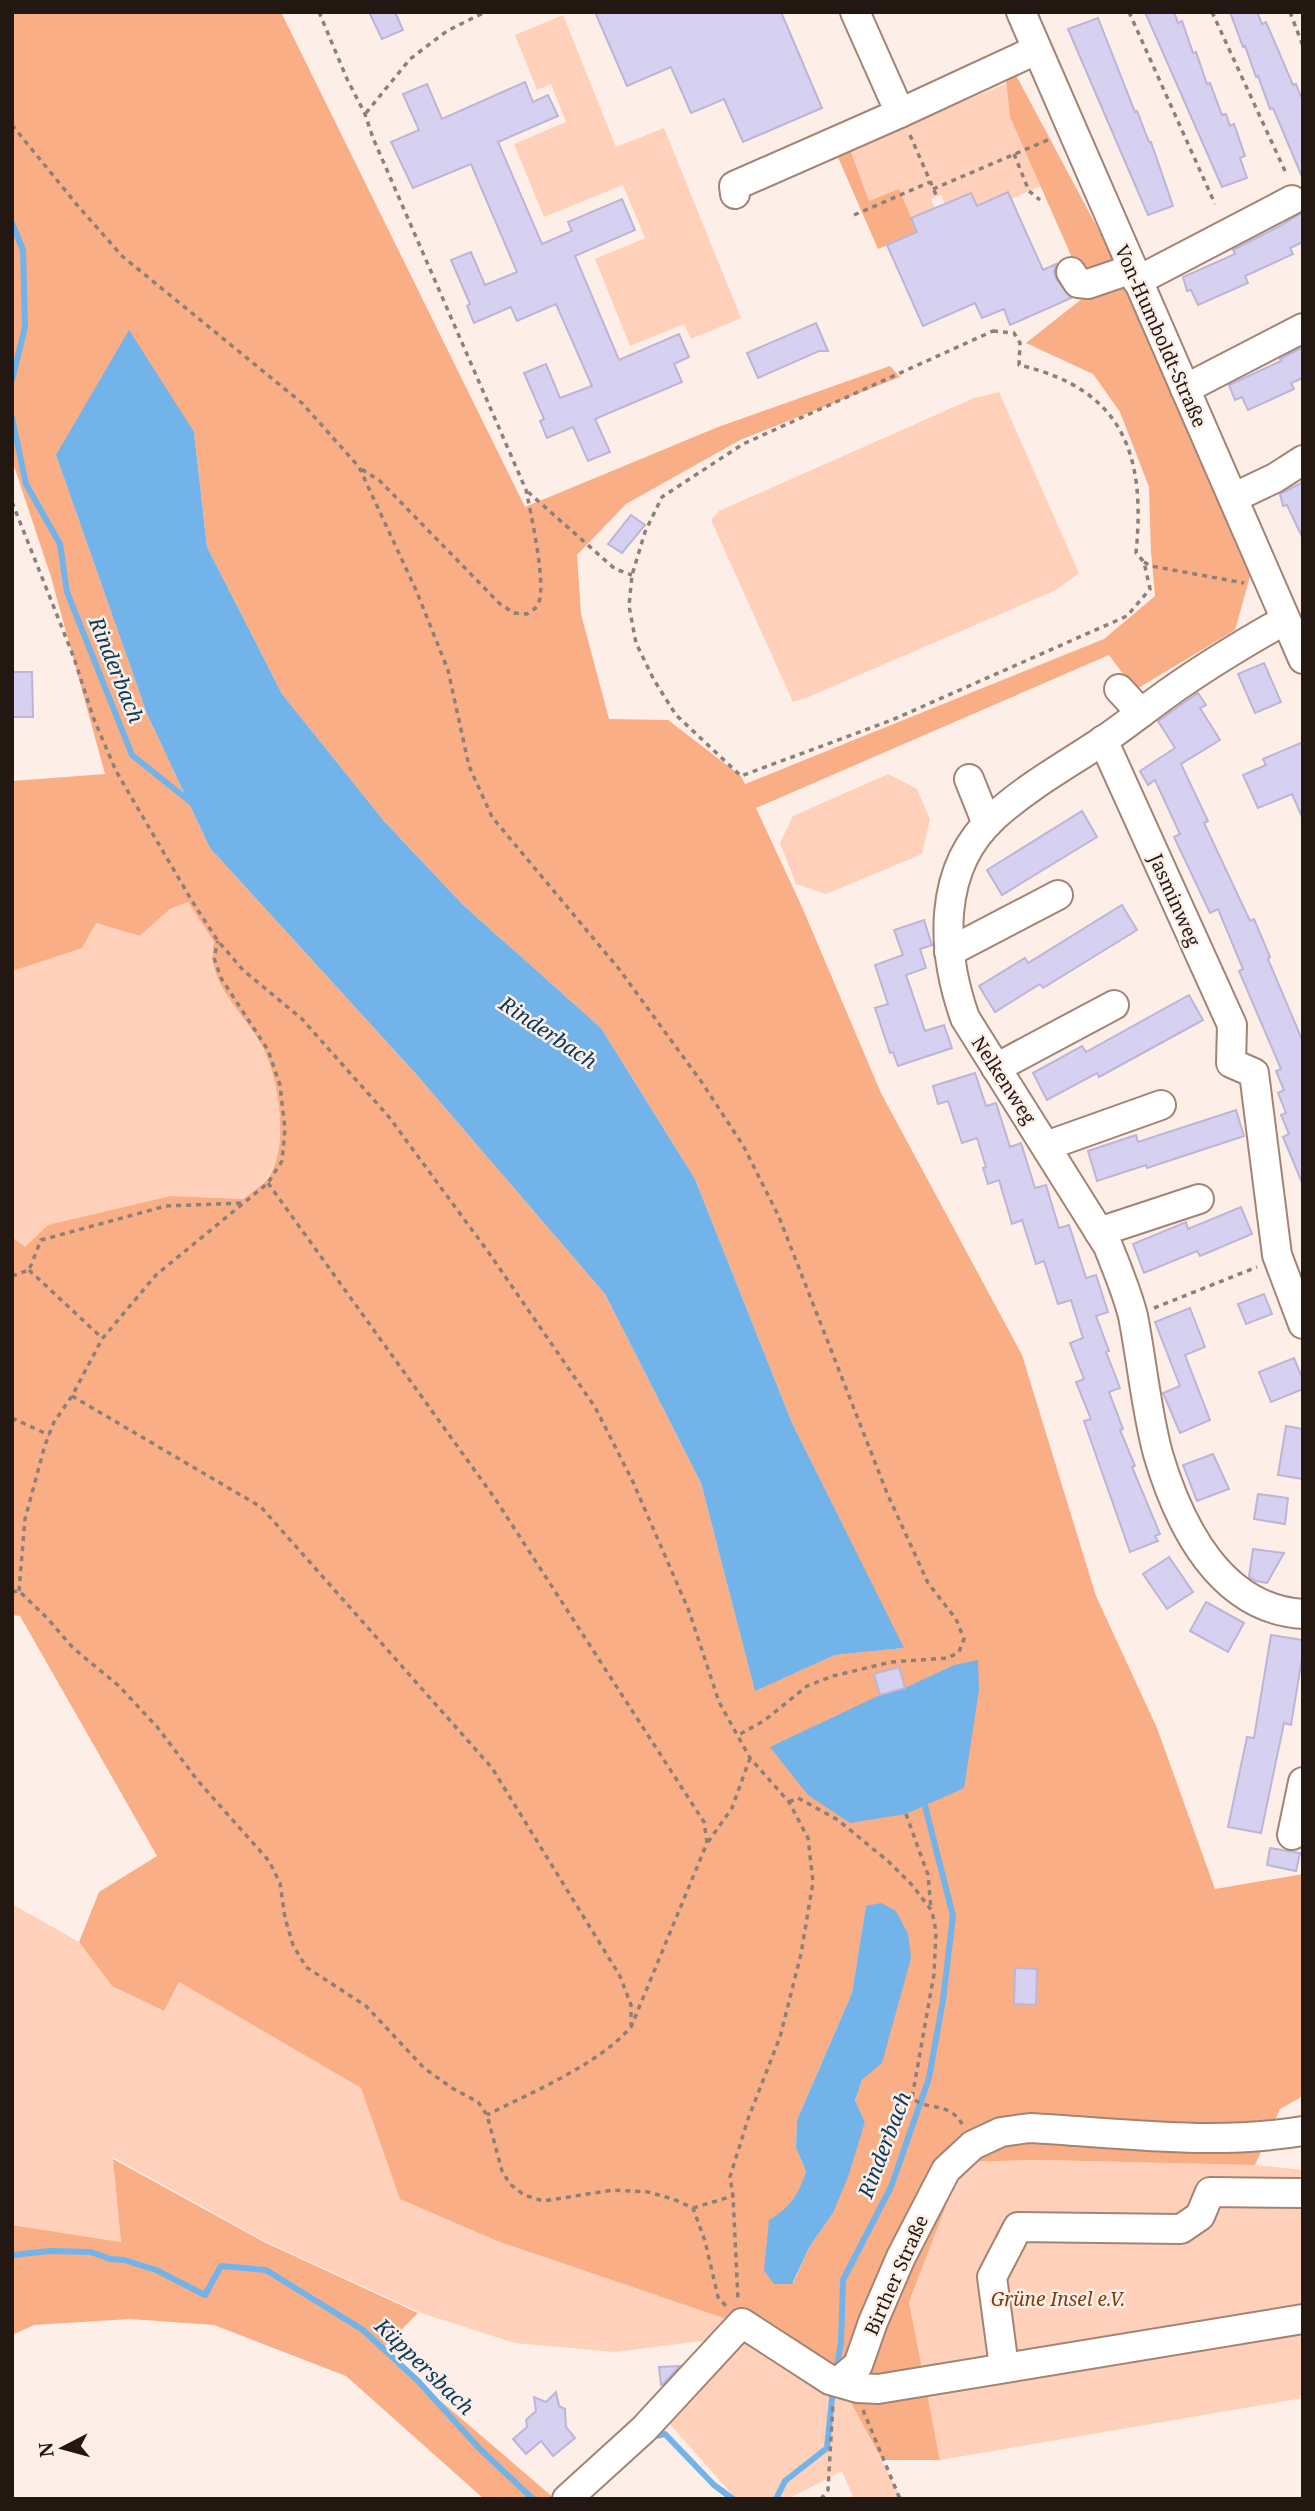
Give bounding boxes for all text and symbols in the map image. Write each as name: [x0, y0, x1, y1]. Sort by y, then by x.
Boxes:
street label: Von-Humboldt-Straße: [1109, 241, 1213, 431]
water label: Rinderbach: [83, 612, 151, 727]
street label: Jasminweg: [1143, 849, 1207, 951]
water label: Rinderbach: [493, 989, 603, 1075]
street label: Nelkenweg: [966, 1031, 1042, 1129]
water label: Rinderbach: [851, 2087, 917, 2203]
street label: Birther Straße: [858, 2211, 934, 2339]
park label: Grüne Insel e.V.: [991, 2286, 1125, 2312]
water label: Küppersbach: [368, 2311, 481, 2421]
north arrow: [28, 2413, 98, 2483]
text: N: [32, 2441, 60, 2459]

